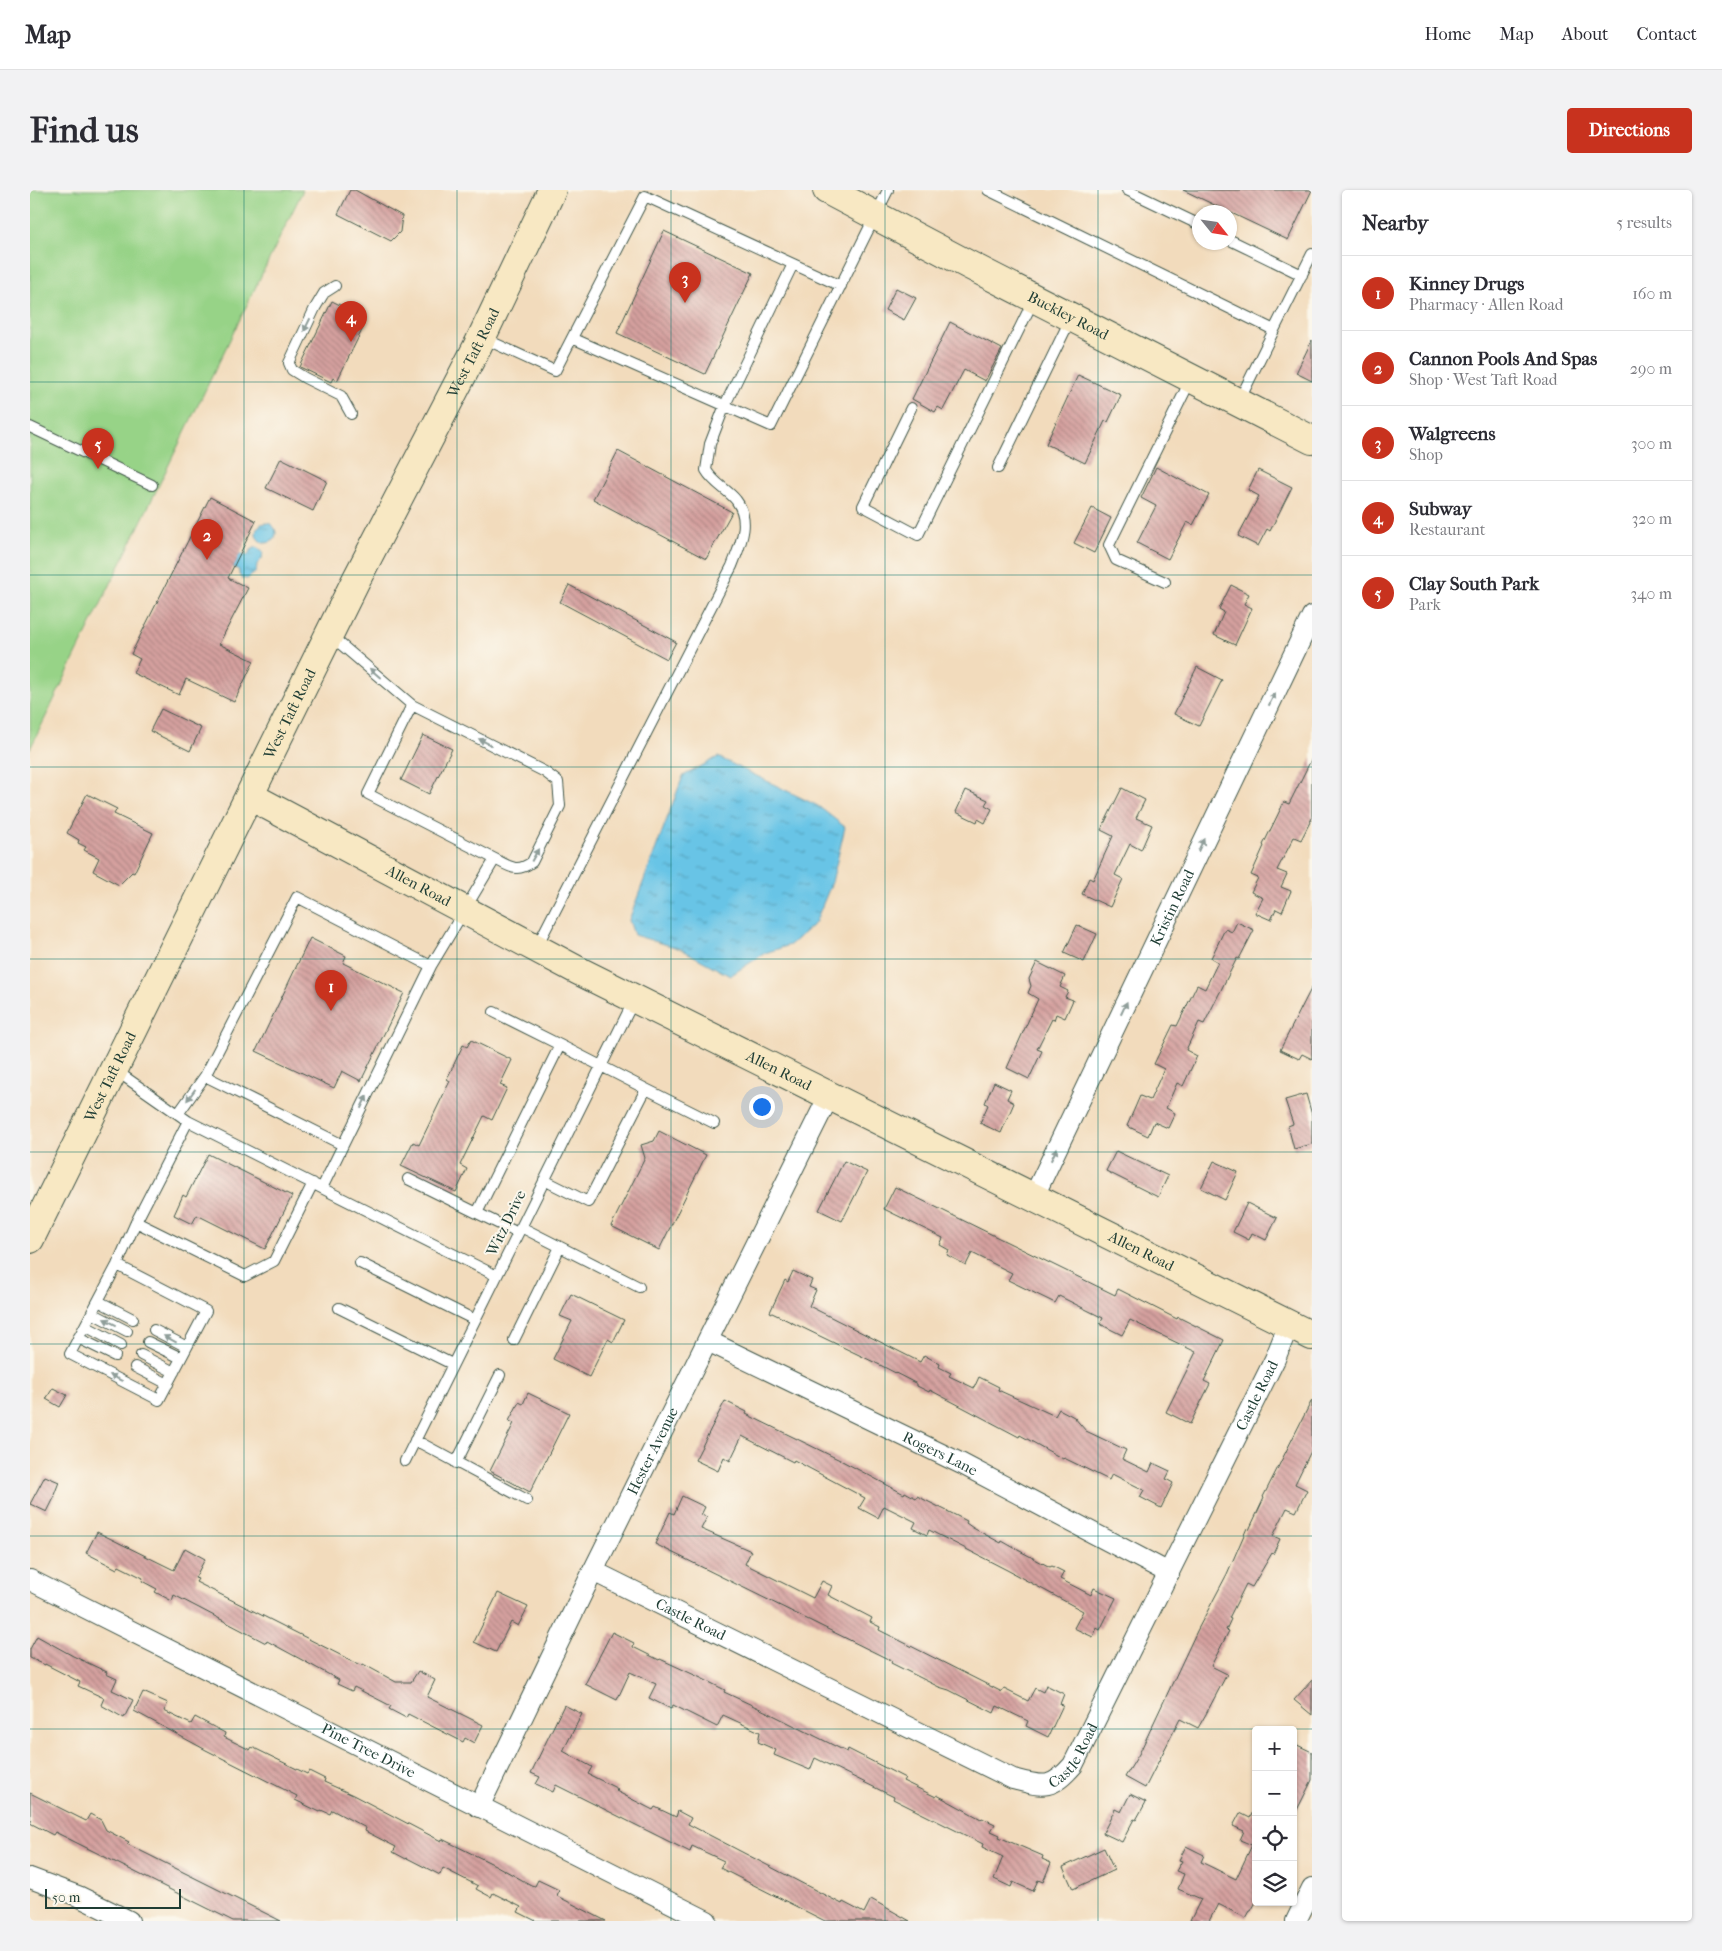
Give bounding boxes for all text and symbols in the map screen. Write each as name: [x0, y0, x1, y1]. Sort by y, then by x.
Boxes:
text: Map: [25, 21, 71, 49]
text: Home: [1424, 24, 1471, 45]
text: Map: [1499, 24, 1534, 45]
text: About: [1562, 24, 1608, 45]
text: Contact: [1636, 24, 1697, 45]
button: Directions: [1567, 108, 1692, 153]
text: Find us: [30, 110, 139, 151]
north arrow: [1192, 205, 1237, 250]
text: Nearby: [1362, 211, 1428, 235]
text: 5 results: [1616, 213, 1672, 232]
pin: 3: [669, 262, 701, 303]
text: Kinney Drugs: [1409, 273, 1524, 295]
text: 1: [1375, 284, 1381, 303]
text: 160 m: [1632, 284, 1672, 303]
street label: Buckley Road: [1025, 288, 1112, 344]
text: Pharmacy · Allen Road: [1409, 295, 1564, 314]
pin: 4: [335, 301, 367, 342]
street label: West Taft Road: [443, 304, 504, 402]
one-way arrow: [303, 318, 311, 332]
text: Cannon Pools And Spas: [1409, 348, 1597, 370]
text: 2: [1374, 359, 1382, 378]
text: 290 m: [1630, 359, 1672, 378]
text: Shop · West Taft Road: [1409, 370, 1558, 389]
text: Walgreens: [1409, 423, 1495, 445]
pin: 5: [82, 428, 114, 469]
text: 3: [1375, 434, 1381, 453]
text: 300 m: [1631, 434, 1672, 453]
text: Shop: [1409, 445, 1443, 464]
text: Subway: [1409, 498, 1472, 520]
text: 4: [1373, 509, 1383, 528]
text: 320 m: [1632, 509, 1672, 528]
pin: 2: [191, 519, 223, 560]
text: Restaurant: [1409, 520, 1485, 539]
text: Clay South Park: [1409, 573, 1539, 595]
text: 5: [1375, 584, 1381, 603]
text: 340 m: [1630, 584, 1672, 603]
text: Park: [1409, 595, 1441, 614]
street label: West Taft Road: [260, 665, 320, 763]
one-way arrow: [369, 668, 382, 679]
one-way arrow: [1268, 692, 1276, 706]
one-way arrow: [478, 738, 493, 746]
one-way arrow: [1198, 838, 1206, 852]
one-way arrow: [531, 848, 539, 863]
street label: Allen Road: [382, 861, 455, 911]
street label: Kristin Road: [1146, 866, 1198, 949]
pin: 1: [315, 970, 347, 1011]
one-way arrow: [1120, 1001, 1128, 1015]
street label: West Taft Road: [80, 1028, 140, 1126]
street label: Allen Road: [742, 1046, 815, 1095]
one-way arrow: [186, 1088, 196, 1102]
one-way arrow: [360, 1094, 368, 1109]
your location: [749, 1094, 775, 1120]
one-way arrow: [1050, 1147, 1058, 1161]
street label: Witz Drive: [482, 1187, 530, 1260]
street label: Allen Road: [1105, 1227, 1178, 1275]
one-way arrow: [103, 1318, 117, 1326]
one-way arrow: [163, 1335, 178, 1343]
street label: Castle Road: [1232, 1357, 1282, 1434]
one-way arrow: [109, 1374, 123, 1382]
street label: Hester Avenue: [623, 1404, 682, 1498]
street label: Rogers Lane: [900, 1428, 981, 1480]
street label: Castle Road: [653, 1594, 729, 1645]
street label: Pine Tree Drive: [318, 1719, 419, 1782]
street label: Castle Road: [1045, 1719, 1102, 1792]
map controls: [1252, 1726, 1297, 1906]
button: +: [1252, 1726, 1297, 1771]
button: −: [1252, 1771, 1297, 1816]
button: locate: [1252, 1816, 1297, 1861]
button: layers: [1252, 1861, 1297, 1906]
scale bar: [45, 1886, 181, 1909]
text: 50 m: [52, 1889, 80, 1906]

